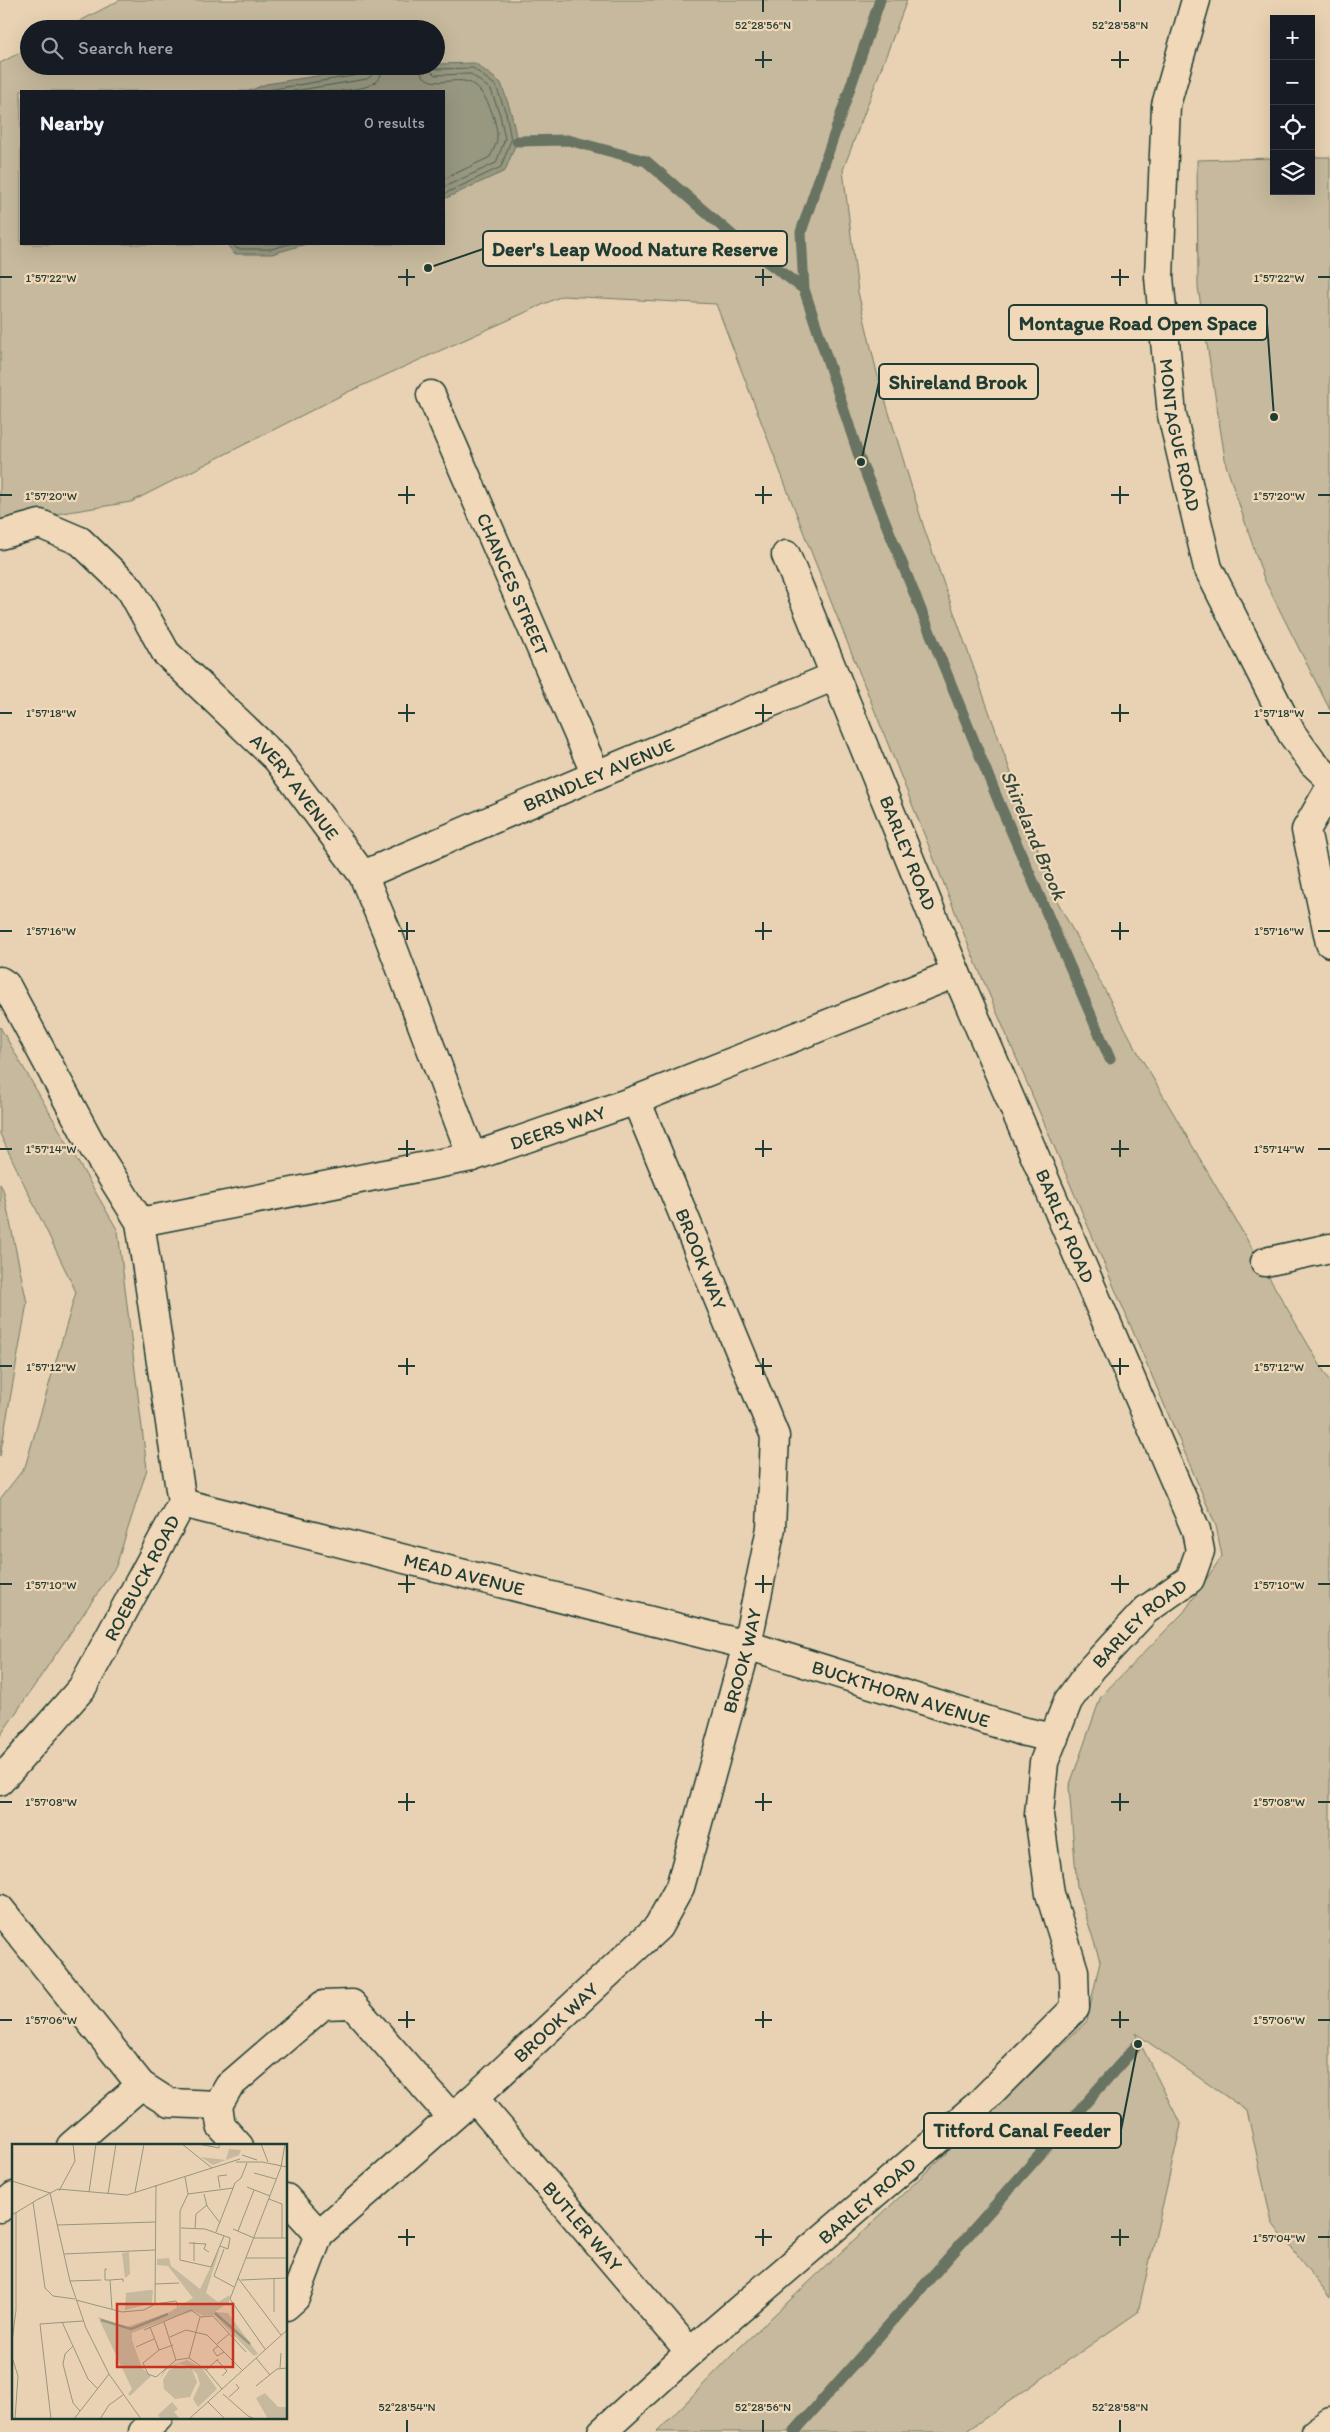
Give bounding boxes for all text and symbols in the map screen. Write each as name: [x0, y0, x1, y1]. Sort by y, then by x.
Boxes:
map controls: [1270, 15, 1315, 195]
button: +: [1270, 15, 1315, 60]
text: 52°28'56"N: [735, 18, 791, 32]
text: 52°28'58"N: [1092, 18, 1148, 32]
search box: [20, 20, 445, 75]
icon: search: [38, 34, 66, 62]
text: Search here: [78, 36, 173, 59]
button: −: [1270, 60, 1315, 105]
button: locate: [1270, 105, 1315, 150]
text: Nearby: [40, 110, 104, 135]
text: 0 results: [364, 113, 425, 132]
button: layers: [1270, 150, 1315, 195]
callout: Deer's Leap Wood Nature Reserve: [483, 231, 787, 266]
text: Deer's Leap Wood Nature Reserve: [492, 237, 779, 262]
text: 1°57'22"W: [26, 271, 76, 285]
text: 1°57'22"W: [1254, 271, 1304, 285]
callout: Montague Road Open Space: [1009, 305, 1267, 340]
text: Montague Road Open Space: [1019, 311, 1258, 336]
street label: MONTAGUE ROAD: [1155, 358, 1206, 514]
callout: Shireland Brook: [879, 364, 1038, 399]
text: Shireland Brook: [889, 370, 1028, 394]
text: 1°57'20"W: [25, 489, 77, 503]
text: 1°57'20"W: [1253, 489, 1305, 503]
street label: CHANCES STREET: [472, 509, 554, 659]
text: 1°57'18"W: [26, 706, 76, 720]
text: 1°57'18"W: [1254, 706, 1304, 720]
street label: AVERY AVENUE: [246, 728, 344, 844]
street label: BRINDLEY AVENUE: [519, 732, 677, 816]
water label: Shireland Brook: [996, 767, 1073, 905]
street label: BARLEY ROAD: [875, 792, 941, 914]
text: 1°57'16"W: [26, 924, 76, 938]
text: 1°57'16"W: [1254, 924, 1304, 938]
street label: DEERS WAY: [507, 1100, 609, 1154]
text: 1°57'14"W: [25, 1142, 77, 1156]
text: 1°57'14"W: [1253, 1142, 1305, 1156]
street label: BARLEY ROAD: [1031, 1165, 1099, 1287]
street label: BROOK WAY: [670, 1205, 732, 1313]
text: 1°57'12"W: [26, 1360, 76, 1374]
text: 1°57'12"W: [1254, 1360, 1304, 1374]
street label: ROEBUCK ROAD: [99, 1511, 185, 1645]
street label: MEAD AVENUE: [401, 1548, 527, 1600]
street label: BARLEY ROAD: [1087, 1573, 1191, 1672]
text: 1°57'10"W: [25, 1578, 77, 1592]
text: 1°57'10"W: [1253, 1578, 1305, 1592]
street label: BROOK WAY: [717, 1606, 766, 1716]
street label: BUCKTHORN AVENUE: [809, 1655, 993, 1732]
text: 1°57'08"W: [25, 1795, 77, 1809]
text: 1°57'08"W: [1253, 1795, 1305, 1809]
street label: BROOK WAY: [508, 1977, 603, 2067]
text: 1°57'06"W: [25, 2013, 77, 2027]
text: 1°57'06"W: [1253, 2013, 1305, 2027]
callout: Titford Canal Feeder: [924, 2113, 1121, 2148]
text: Titford Canal Feeder: [932, 2118, 1111, 2142]
inset map: [12, 2144, 288, 2420]
street label: BARLEY ROAD: [813, 2152, 921, 2249]
street label: BUTLER WAY: [538, 2176, 628, 2276]
text: 1°57'04"W: [1253, 2231, 1305, 2245]
text: 52°28'54"N: [378, 2400, 436, 2414]
text: 52°28'56"N: [735, 2400, 791, 2414]
text: 52°28'58"N: [1092, 2400, 1148, 2414]

